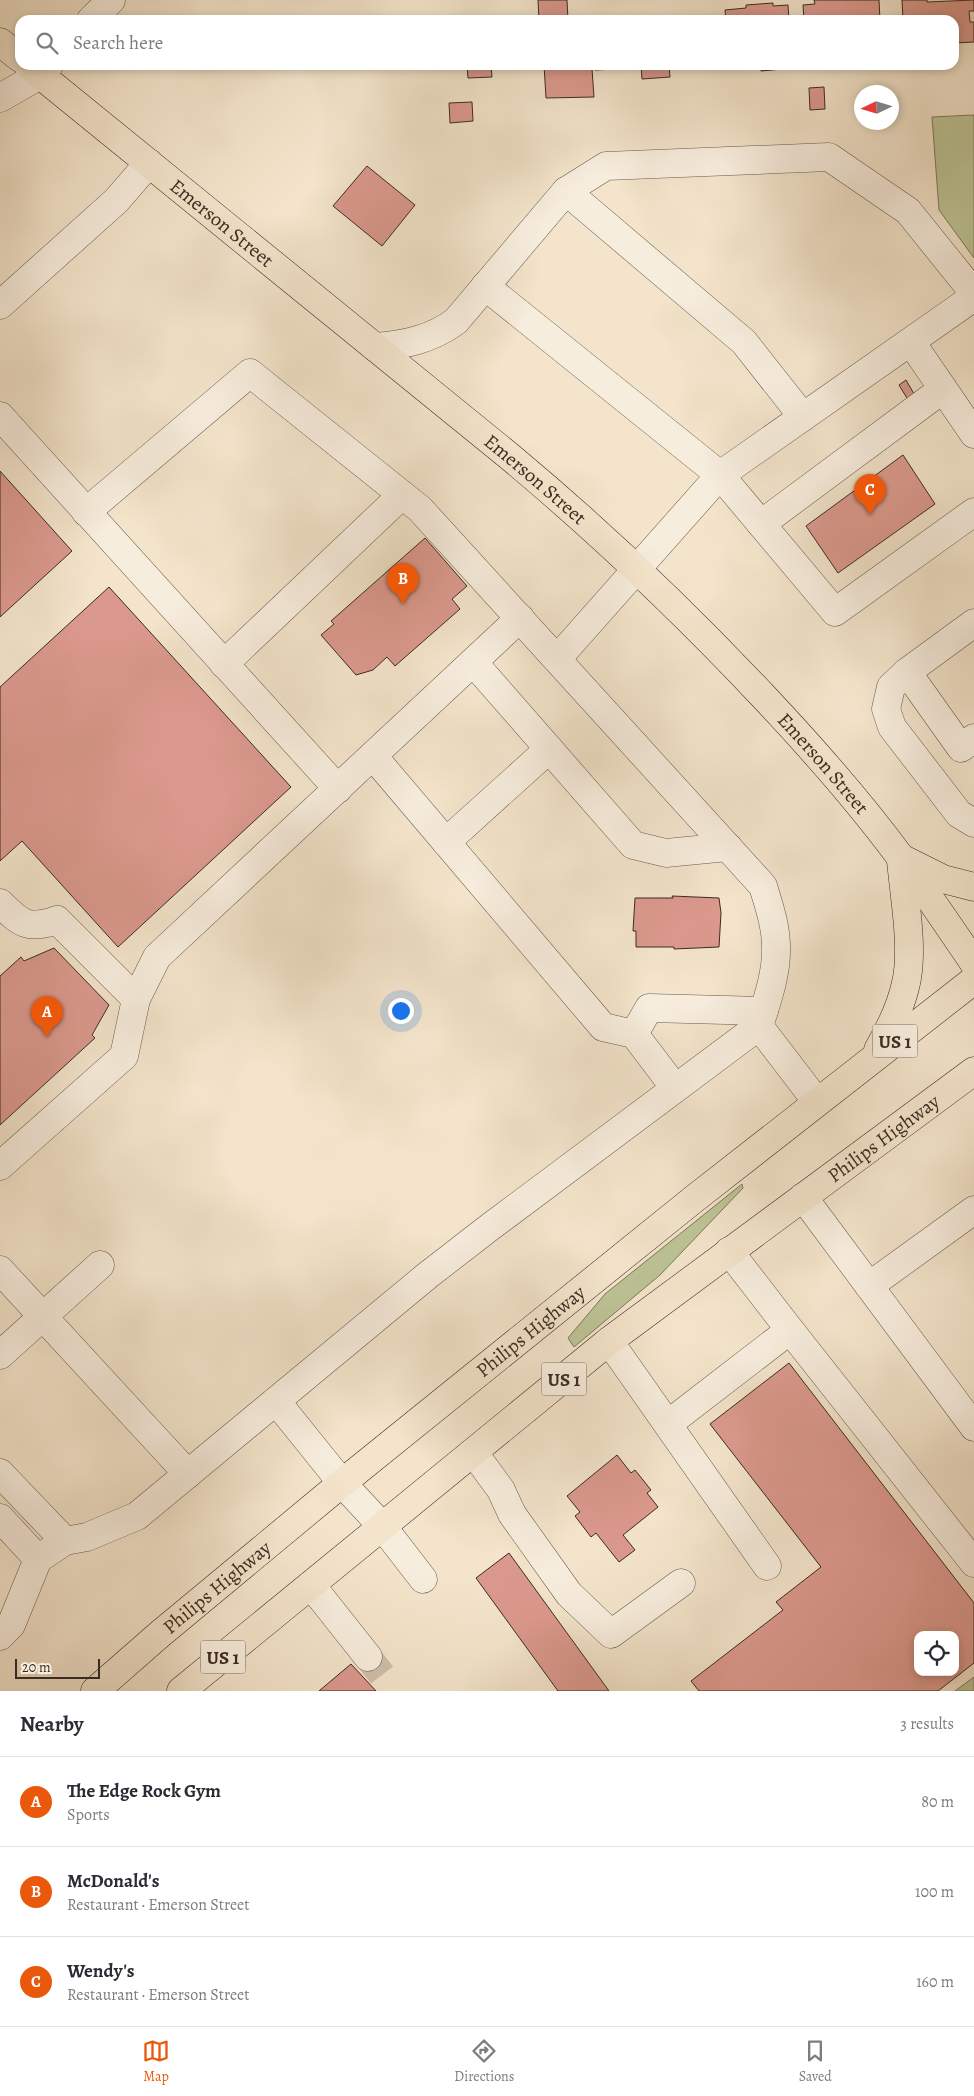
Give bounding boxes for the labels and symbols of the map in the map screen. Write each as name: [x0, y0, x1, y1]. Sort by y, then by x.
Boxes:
north arrow: [854, 85, 899, 130]
street label: Emerson Street: [164, 173, 280, 274]
street label: Emerson Street: [478, 428, 592, 531]
pin: C: [854, 474, 886, 515]
pin: B: [387, 563, 419, 604]
street label: Emerson Street: [771, 707, 875, 820]
pin: A: [31, 996, 63, 1037]
your location: [388, 998, 414, 1024]
road number: US 1: [872, 1024, 918, 1058]
street label: Philips Highway: [822, 1087, 946, 1189]
street label: Philips Highway: [470, 1278, 592, 1384]
road number: US 1: [542, 1362, 586, 1396]
street label: Philips Highway: [157, 1534, 278, 1640]
road number: US 1: [200, 1640, 246, 1674]
scale bar: [15, 1656, 100, 1679]

